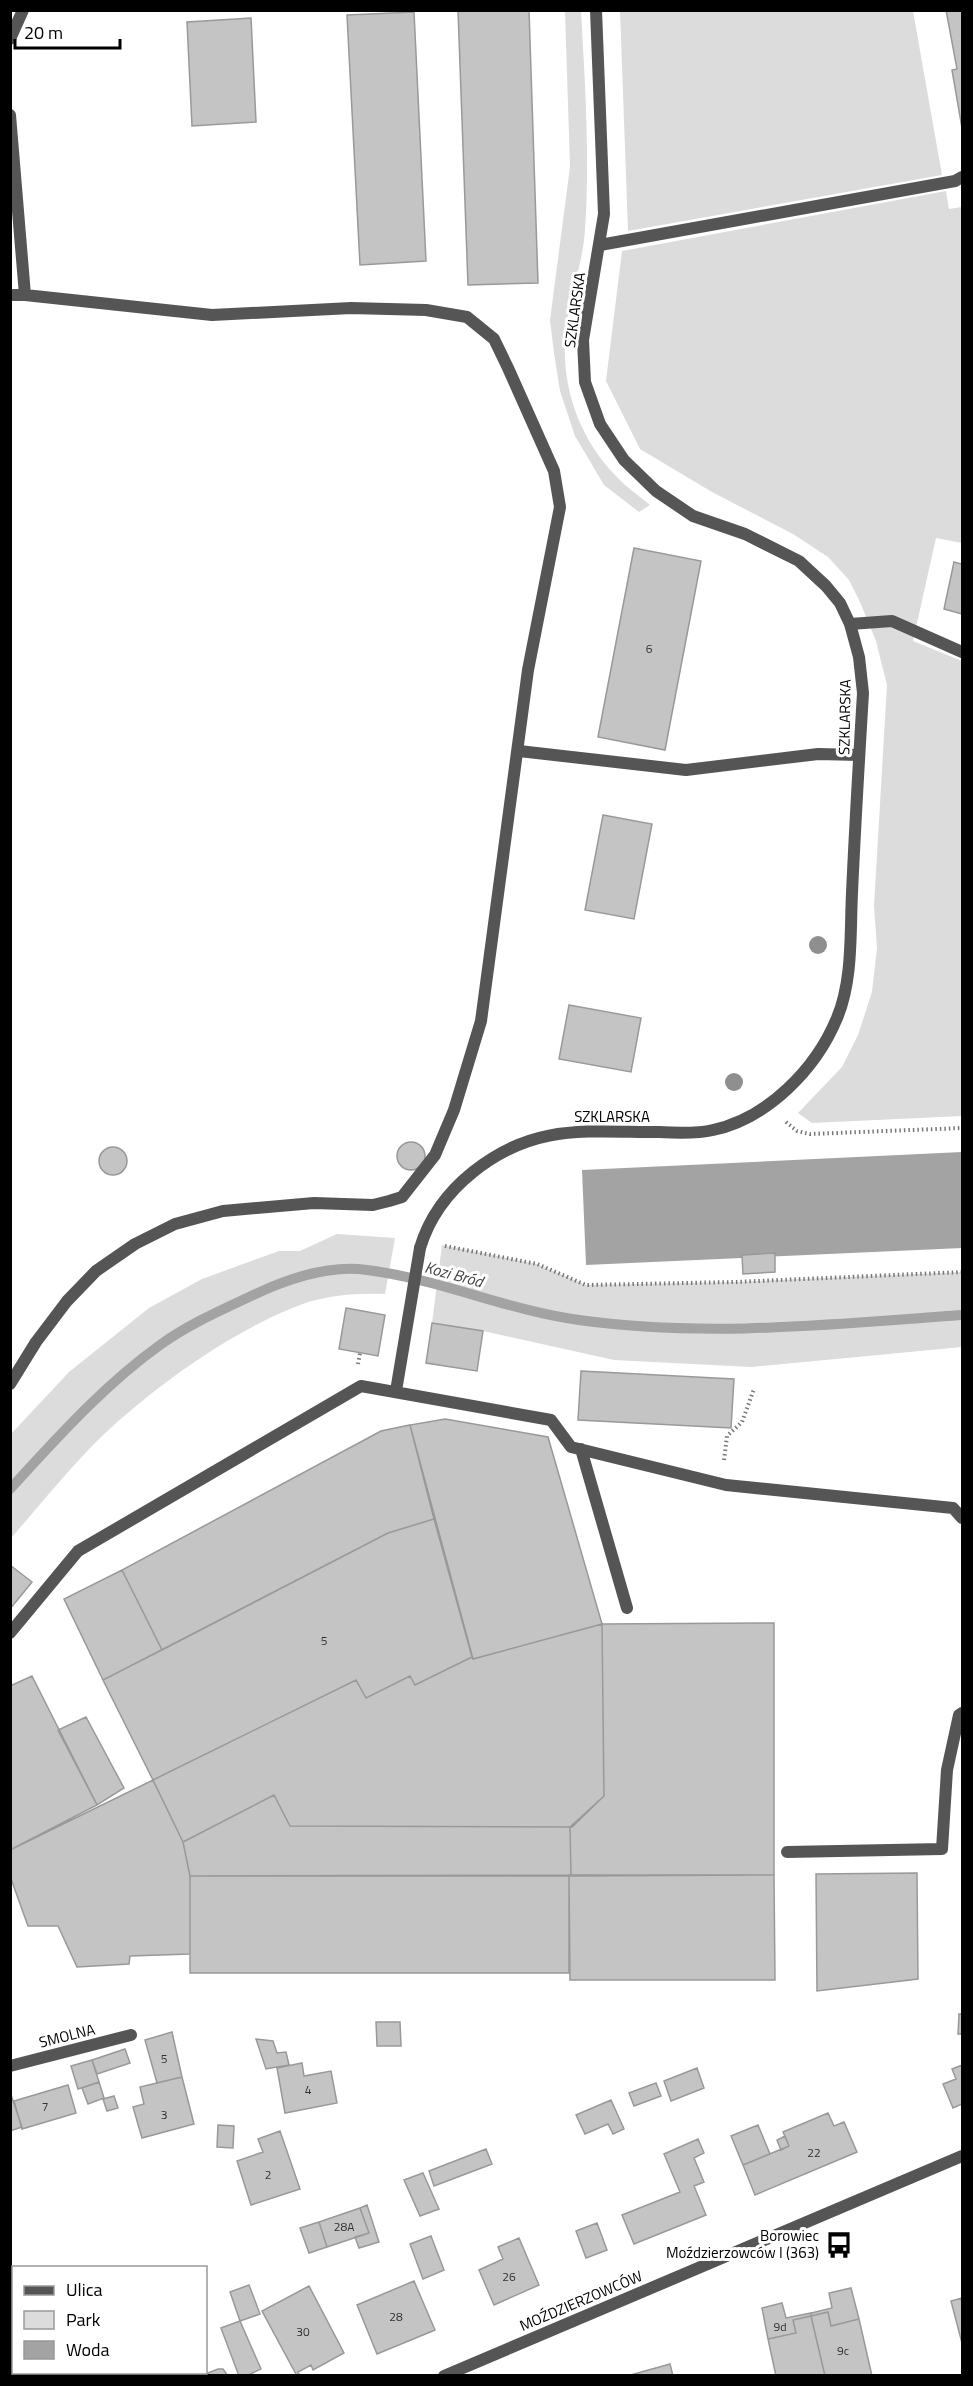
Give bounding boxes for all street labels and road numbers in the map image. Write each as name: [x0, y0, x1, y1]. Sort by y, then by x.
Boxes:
street label: SZKLARSKA: [558, 271, 591, 349]
street label: SZKLARSKA: [832, 679, 857, 755]
street label: SZKLARSKA: [574, 1105, 650, 1128]
street label: SMOLNA: [36, 2017, 97, 2054]
street label: MOŹDZIERZOWCÓW: [516, 2264, 646, 2337]

